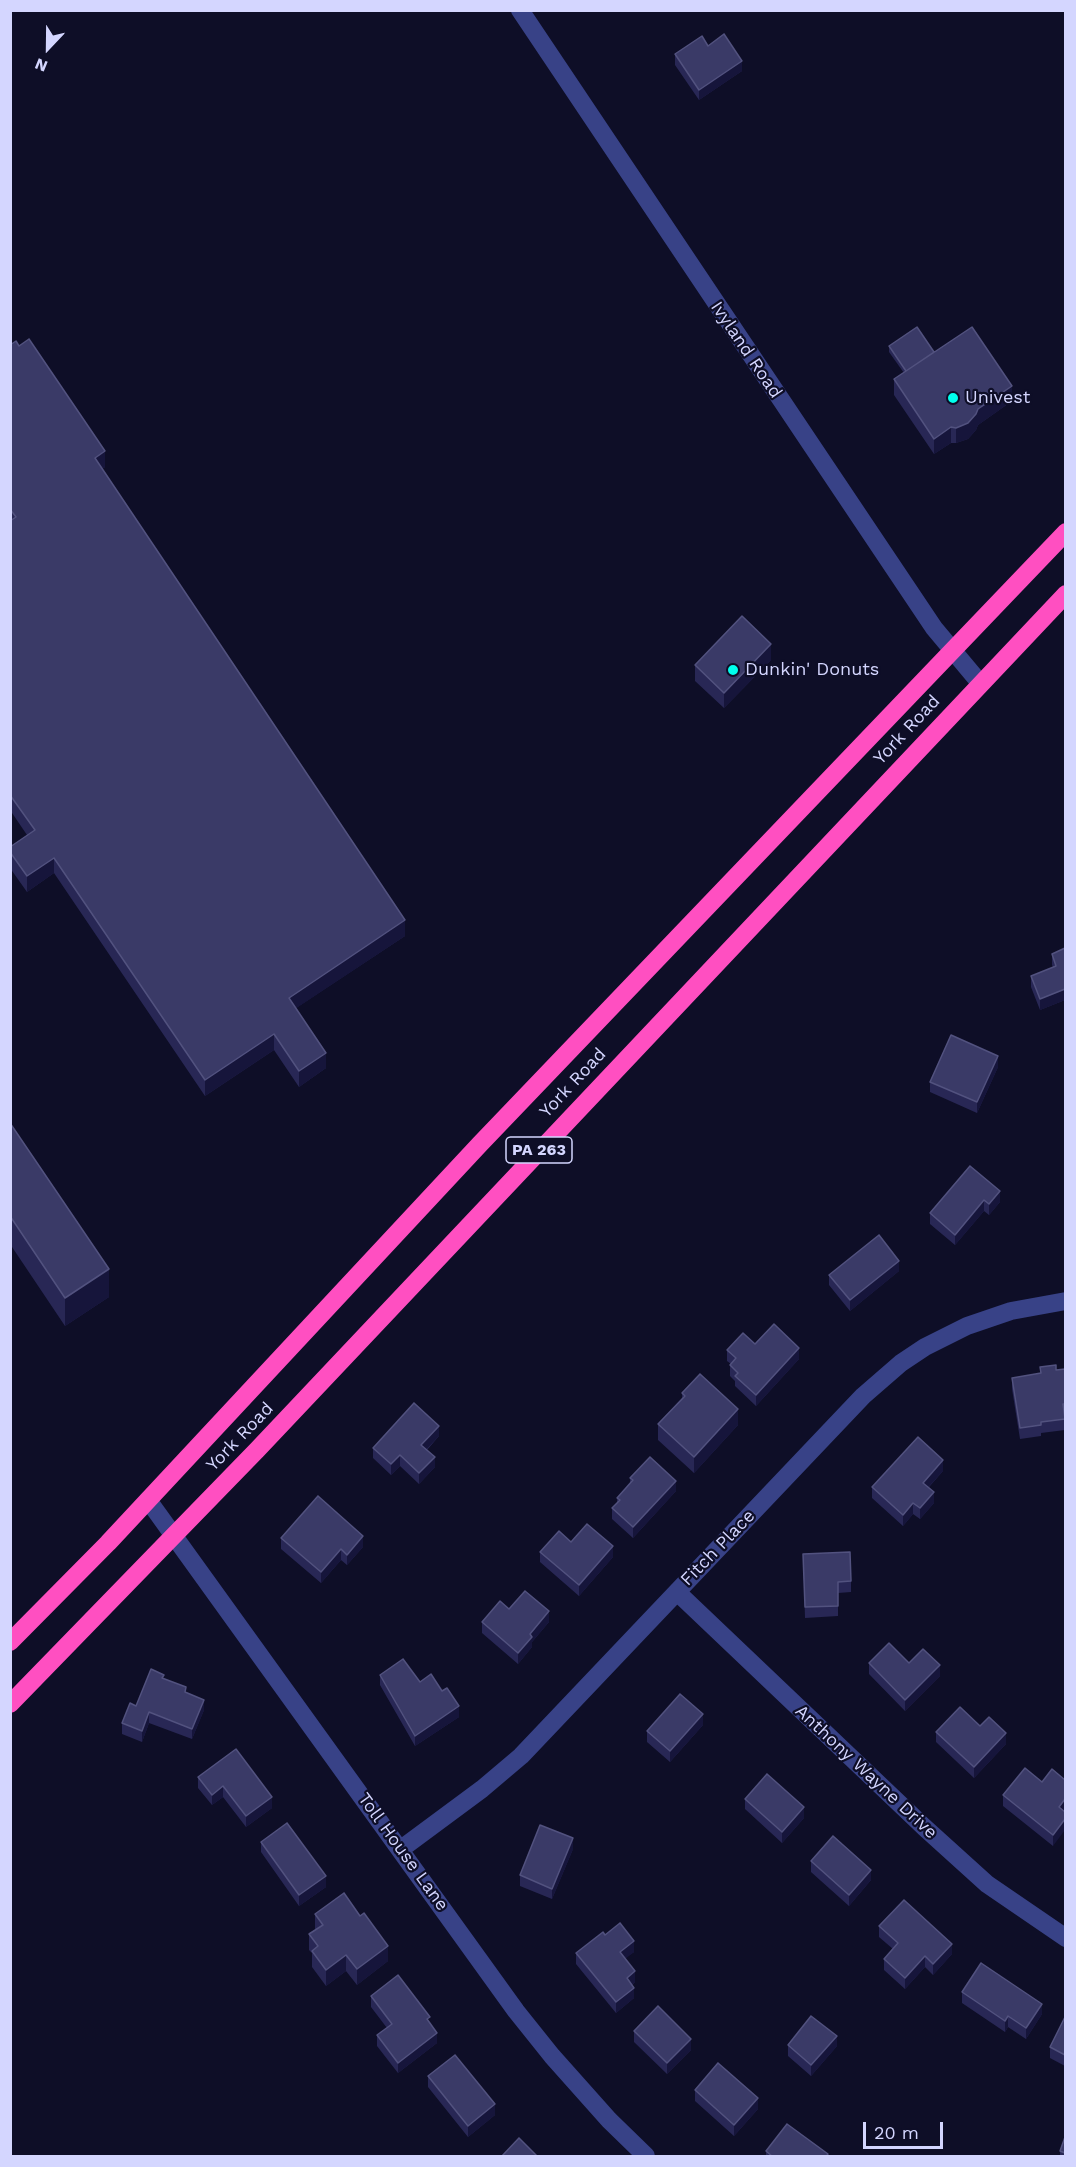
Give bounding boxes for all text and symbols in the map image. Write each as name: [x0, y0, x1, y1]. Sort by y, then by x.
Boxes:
north arrow: [18, 18, 78, 78]
text: N: [32, 54, 50, 76]
street label: Ivyland Road: [706, 297, 786, 403]
place label: Univest: [965, 387, 1030, 409]
marker: Univest: [946, 391, 960, 405]
place label: Dunkin' Donuts: [745, 659, 879, 681]
marker: Dunkin' Donuts: [726, 663, 740, 677]
street label: York Road: [869, 691, 945, 769]
street label: York Road: [535, 1044, 611, 1122]
road number: PA 263: [506, 1137, 572, 1163]
street label: York Road: [202, 1398, 278, 1476]
street label: Fitch Place: [676, 1505, 760, 1591]
street label: Anthony Wayne Drive: [790, 1700, 942, 1844]
street label: Toll House Lane: [353, 1789, 453, 1915]
scale bar: [866, 2110, 946, 2148]
text: 20 m: [874, 2122, 919, 2143]

